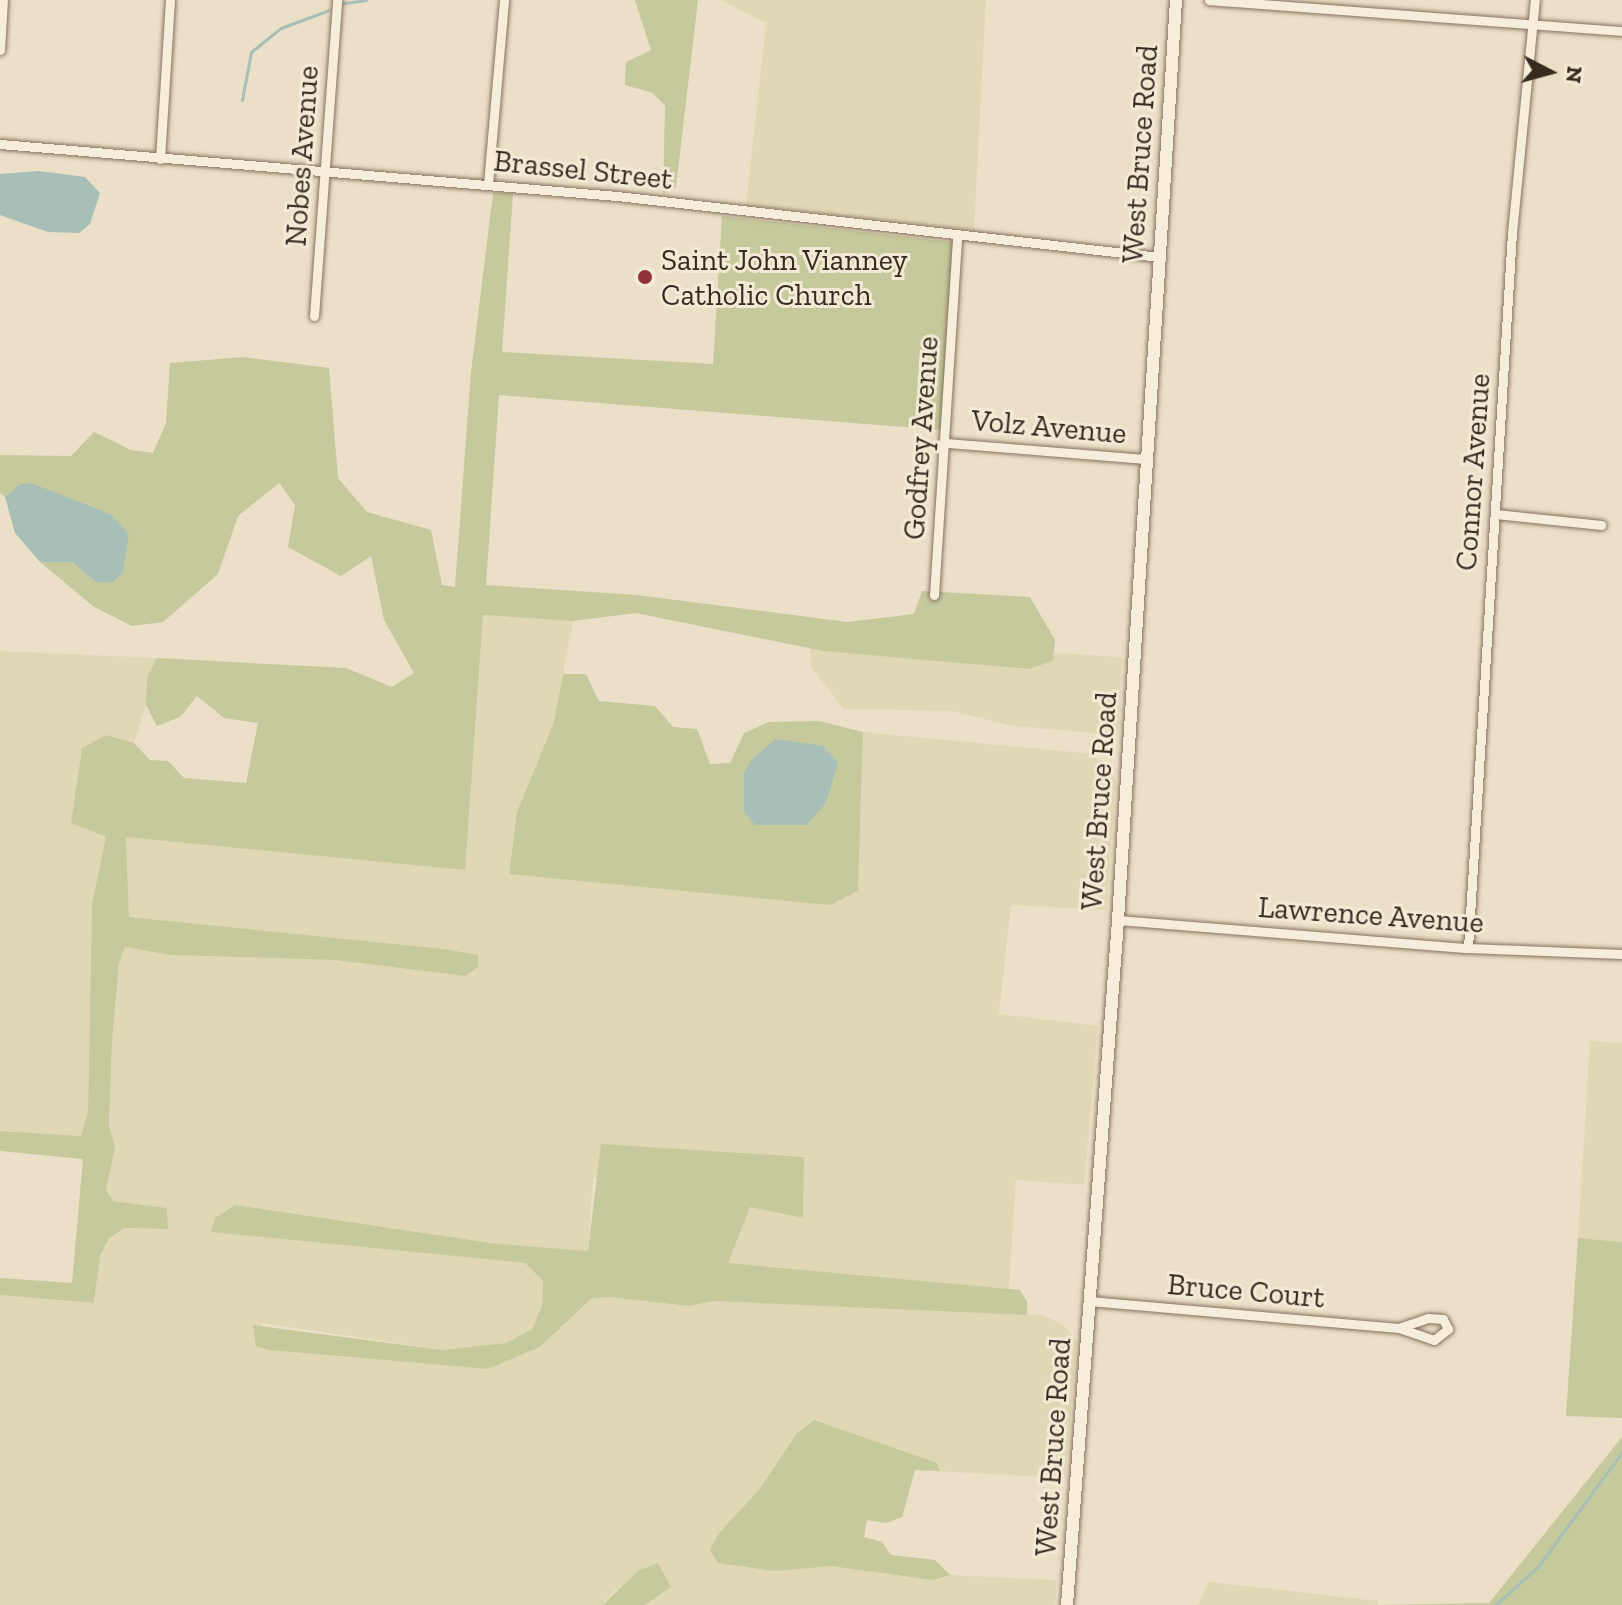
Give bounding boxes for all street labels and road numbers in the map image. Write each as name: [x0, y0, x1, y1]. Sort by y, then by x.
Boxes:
street label: West Bruce Road: [1114, 44, 1166, 264]
street label: Nobes Avenue: [278, 64, 326, 248]
street label: Brassel Street: [492, 143, 674, 197]
street label: Godfrey Avenue: [896, 334, 946, 542]
street label: Connor Avenue: [1448, 371, 1498, 573]
street label: Volz Avenue: [969, 402, 1129, 452]
street label: West Bruce Road: [1073, 691, 1125, 911]
street label: Lawrence Avenue: [1257, 889, 1485, 941]
street label: Bruce Court: [1166, 1266, 1326, 1316]
street label: West Bruce Road: [1027, 1337, 1079, 1557]

